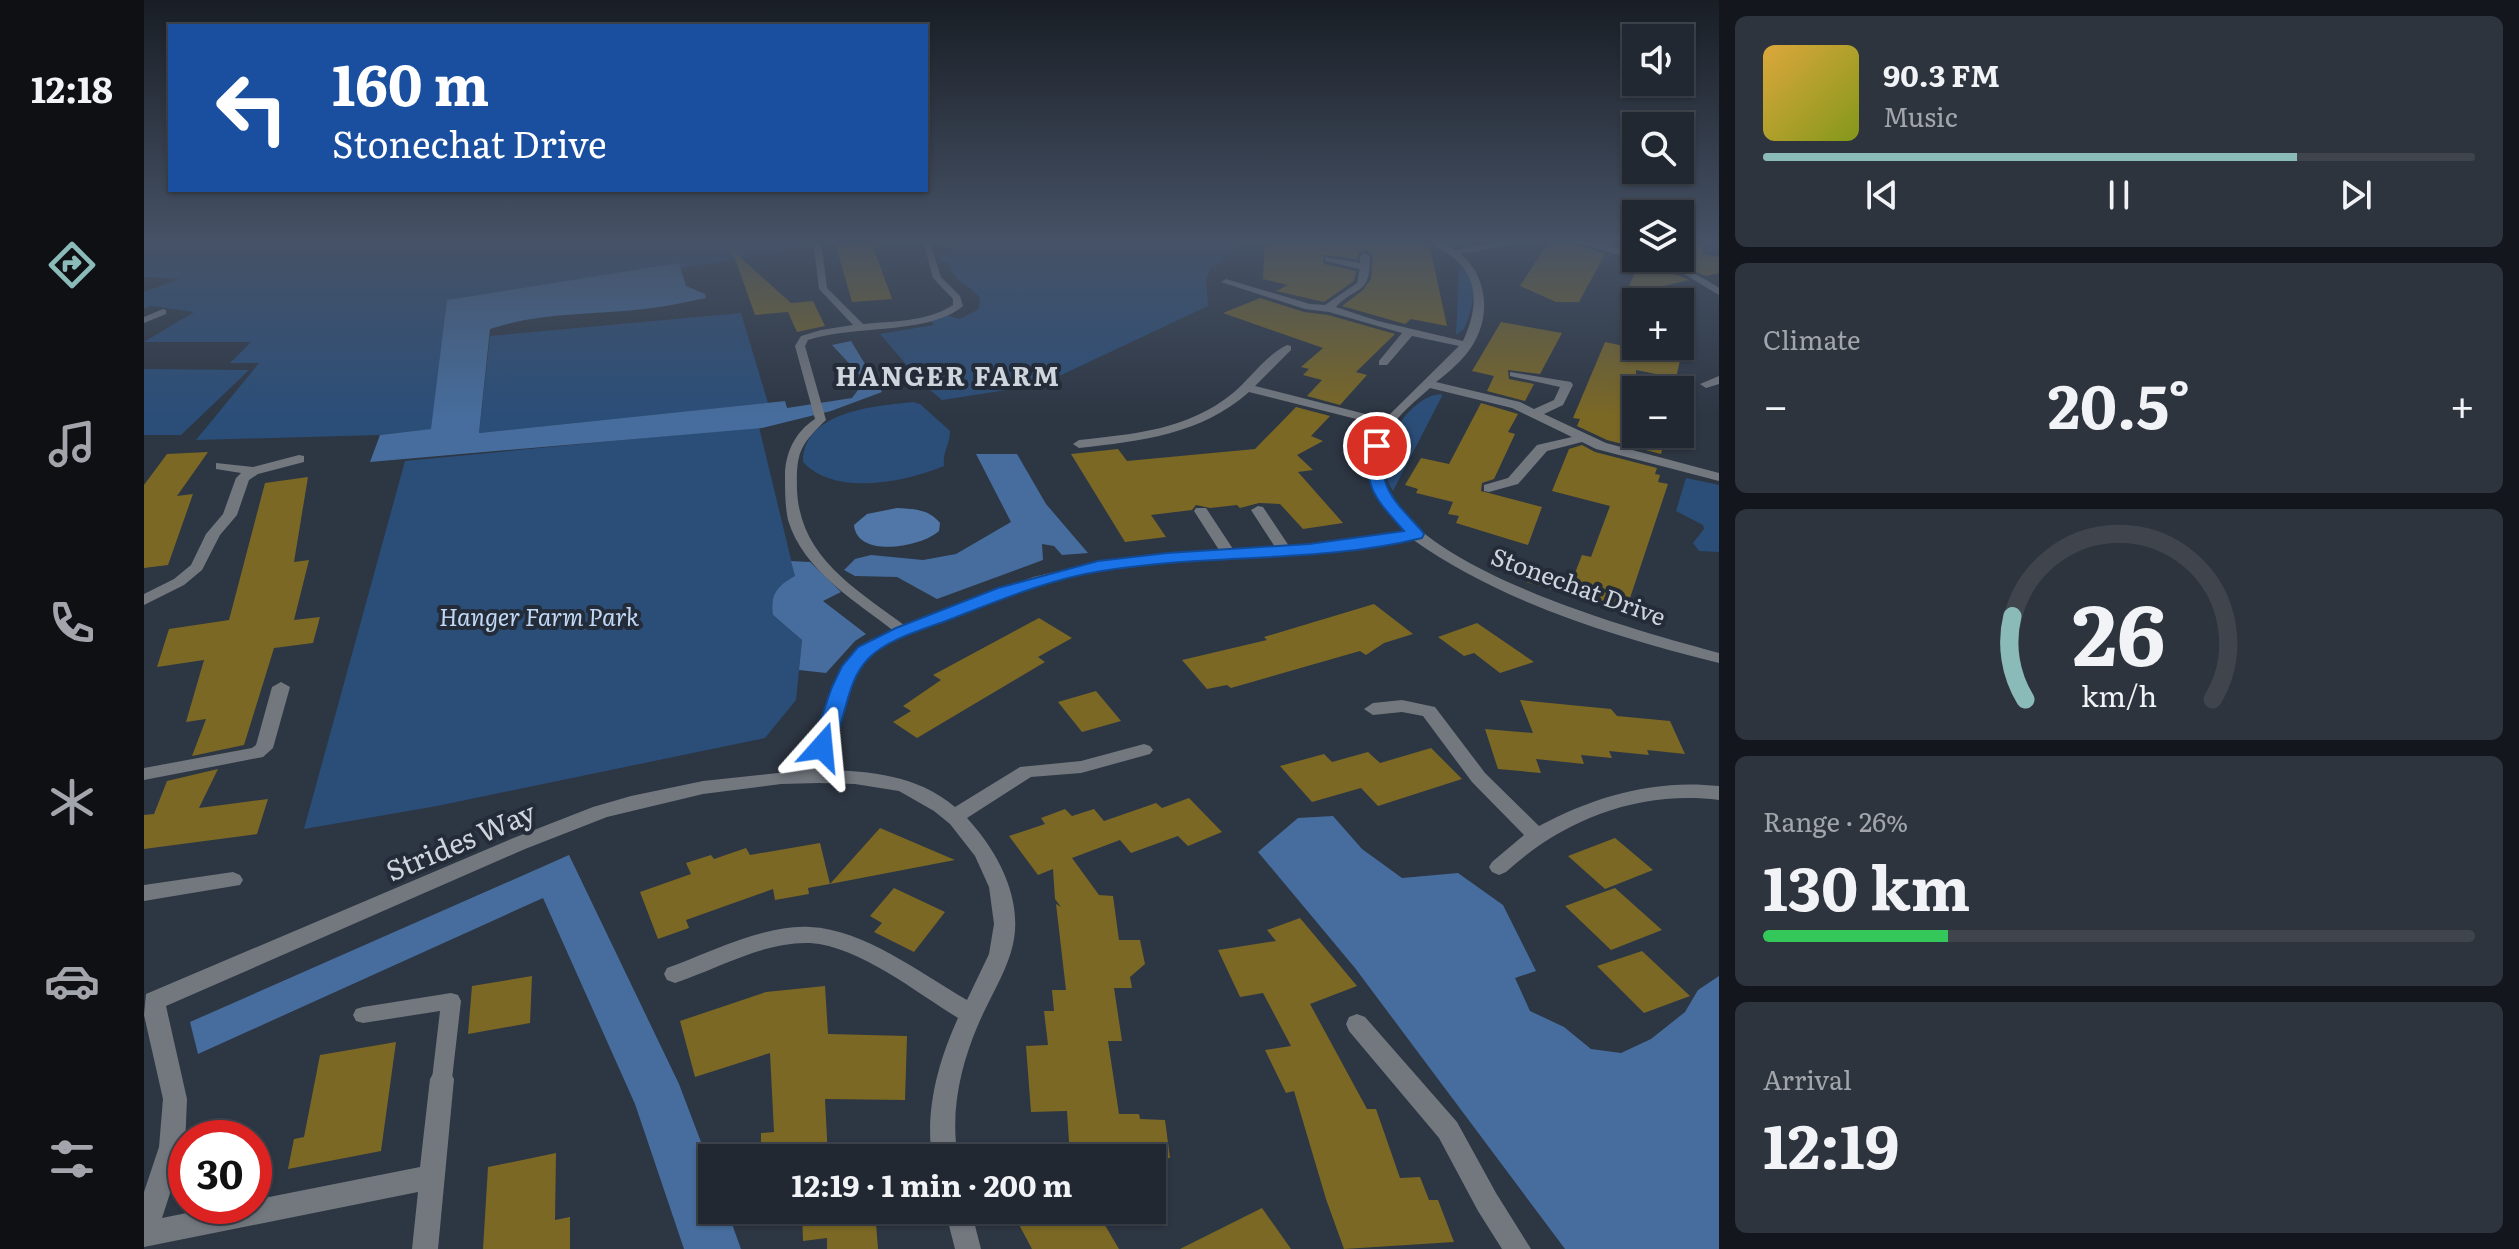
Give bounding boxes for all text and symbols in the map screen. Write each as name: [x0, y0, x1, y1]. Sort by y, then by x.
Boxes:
map controls: [1622, 24, 1694, 448]
button: sound: [1622, 24, 1694, 96]
text: 160 m: [332, 40, 489, 123]
text: 90.3 FM: [1883, 52, 2000, 96]
icon: left: [200, 56, 304, 160]
text: 12:18: [31, 61, 113, 114]
text: Music: [1883, 96, 1958, 135]
button: search: [1622, 112, 1694, 184]
text: Stonechat Drive: [332, 116, 607, 169]
icon: previous: [1860, 173, 1904, 217]
icon: pause: [2097, 173, 2141, 217]
icon: next: [2334, 173, 2378, 217]
button: layers: [1622, 200, 1694, 272]
icon: directions: [44, 237, 100, 293]
button: +: [1622, 288, 1694, 360]
text: Climate: [1763, 319, 1861, 358]
district label: HANGER FARM: [835, 355, 1061, 394]
text: 20.5°: [2048, 358, 2190, 447]
text: −: [1763, 370, 1789, 436]
text: +: [2449, 370, 2475, 436]
button: −: [1622, 376, 1694, 448]
pin: [1343, 412, 1411, 480]
icon: music: [44, 416, 100, 472]
icon: arrive: [1355, 424, 1399, 468]
street label: Stonechat Drive: [1487, 537, 1671, 633]
text: 26: [2072, 568, 2166, 692]
icon: phone: [44, 595, 100, 651]
park label: Hanger Farm Park: [439, 598, 640, 633]
text: km/h: [2081, 674, 2157, 717]
position arrow: [780, 705, 864, 789]
icon: climate: [44, 774, 100, 830]
street label: Strides Way: [379, 789, 542, 890]
text: Range · 26%: [1763, 801, 1908, 840]
text: 130 km: [1763, 840, 1970, 929]
icon: car: [44, 953, 100, 1009]
text: Arrival: [1763, 1059, 1852, 1098]
text: 12:19: [1763, 1098, 1899, 1187]
speed limit sign: 30: [168, 1120, 272, 1224]
icon: filters: [44, 1131, 100, 1187]
text: 12:19 · 1 min · 200 m: [792, 1162, 1072, 1206]

